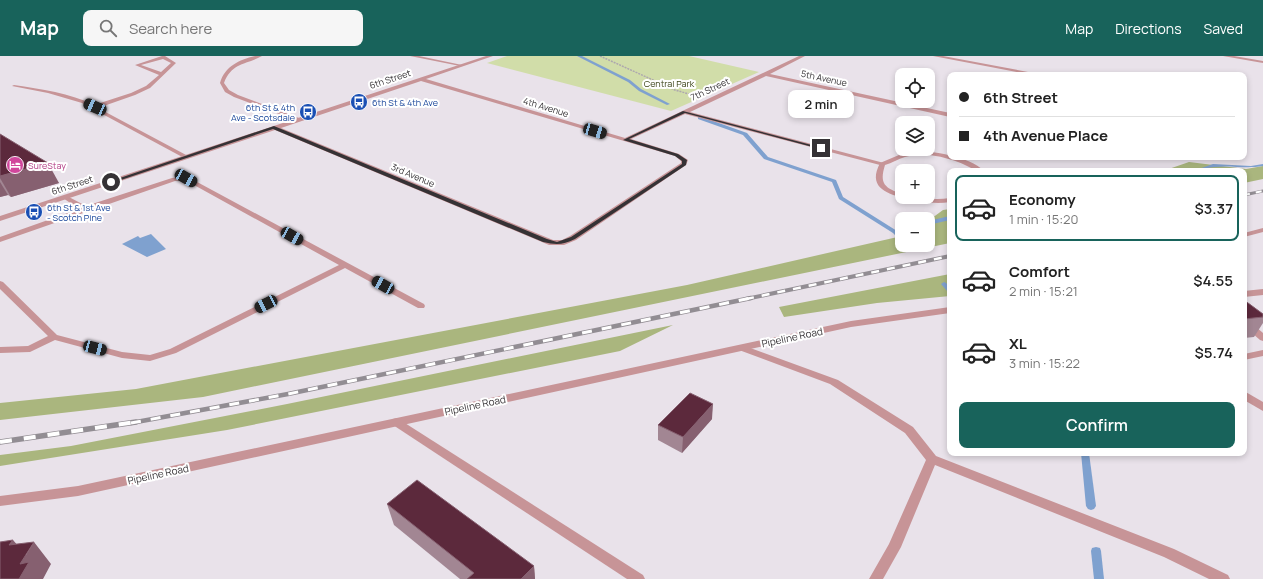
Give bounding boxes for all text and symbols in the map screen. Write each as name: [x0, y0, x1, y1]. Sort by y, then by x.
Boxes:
search box: [83, 10, 363, 46]
text: Map: [20, 15, 59, 41]
icon: search: [97, 17, 119, 39]
text: Search here: [129, 18, 212, 39]
text: Map: [1065, 19, 1093, 38]
text: Directions: [1115, 19, 1182, 38]
text: Saved: [1204, 19, 1243, 38]
street label: 6th Street: [368, 66, 413, 92]
street label: 5th Avenue: [800, 67, 848, 89]
map controls: [895, 68, 935, 252]
button: locate: [895, 68, 935, 108]
street label: 7th Street: [688, 74, 732, 104]
park label: Central Park: [644, 77, 695, 90]
text: 6th Street: [983, 87, 1058, 108]
callout: 2 min: [788, 90, 854, 118]
bus stop icon: 6th St & 4th Ave: [349, 92, 369, 112]
street label: 4th Avenue: [522, 94, 570, 120]
text: 2 min: [804, 95, 838, 113]
place label: 6th St & 4th Ave: [372, 96, 438, 109]
car: [82, 97, 108, 117]
place label: 6th St & 4th Ave - Scotsdale: [231, 101, 295, 124]
bus stop icon: 6th St & 4th Ave - Scotsdale: [298, 102, 318, 122]
button: layers: [895, 116, 935, 156]
car: [582, 122, 608, 140]
text: 4th Avenue Place: [983, 125, 1108, 146]
route end: [812, 139, 830, 157]
hotel icon: SureStay: [5, 155, 25, 175]
place label: SureStay: [28, 159, 66, 172]
street label: 3rd Avenue: [389, 160, 437, 190]
button: +: [895, 164, 935, 204]
car: [173, 167, 199, 189]
street label: 6th Street: [50, 172, 95, 198]
route start: [102, 173, 120, 191]
text: Economy: [1009, 189, 1076, 210]
icon: car: [961, 190, 997, 226]
text: $3.37: [1194, 198, 1233, 219]
place label: 6th St & 1st Ave - Scotch Pine: [47, 201, 111, 224]
bus stop icon: 6th St & 1st Ave - Scotch Pine: [24, 202, 44, 222]
text: 1 min · 15:20: [1009, 210, 1078, 228]
button: −: [895, 212, 935, 252]
car: [279, 225, 305, 247]
text: Comfort: [1009, 261, 1070, 282]
icon: car: [961, 262, 997, 298]
text: $4.55: [1193, 270, 1233, 291]
car: [370, 274, 396, 296]
text: 2 min · 15:21: [1009, 282, 1078, 300]
car: [253, 293, 279, 315]
street label: Pipeline Road: [760, 324, 824, 350]
text: XL: [1009, 333, 1027, 354]
icon: car: [961, 334, 997, 370]
car: [82, 339, 108, 357]
text: $5.74: [1194, 342, 1233, 363]
text: 3 min · 15:22: [1009, 354, 1080, 372]
street label: Pipeline Road: [443, 392, 507, 418]
button: Confirm: [959, 402, 1235, 448]
street label: Pipeline Road: [126, 461, 190, 487]

